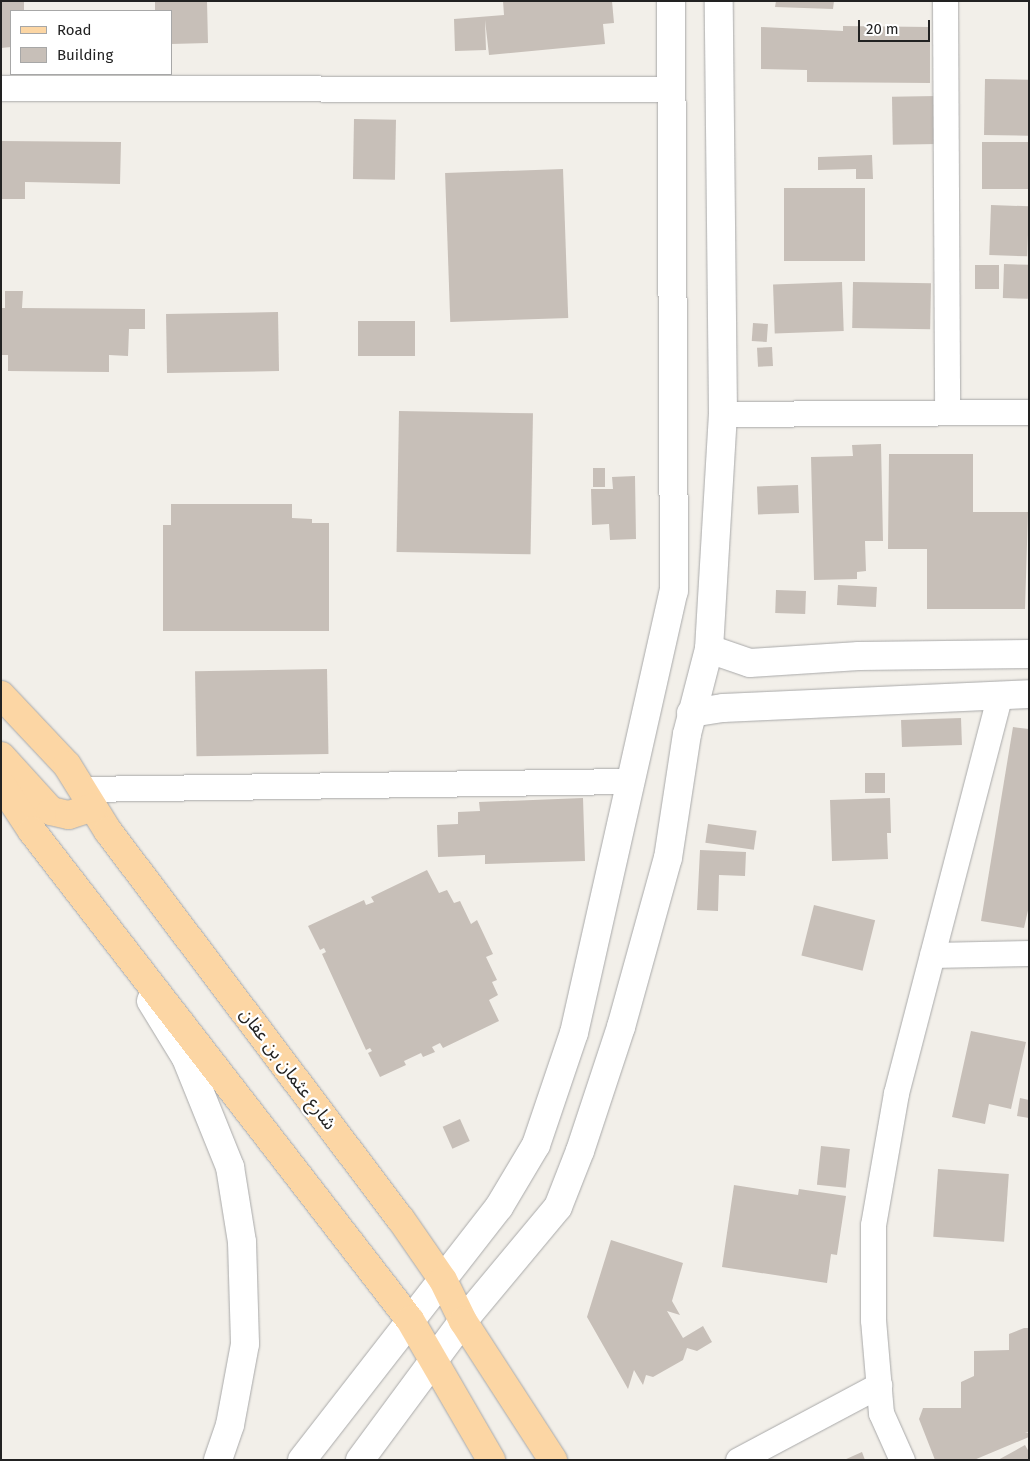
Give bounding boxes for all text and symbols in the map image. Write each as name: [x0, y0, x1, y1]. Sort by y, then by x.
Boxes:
legend: [10, 10, 172, 75]
scale bar: [860, 10, 932, 42]
text: 20 m: [866, 20, 899, 38]
text: Road: [57, 21, 92, 39]
text: Building: [57, 46, 113, 64]
street label: شارع عثمان بن عفان: [235, 1004, 341, 1134]

